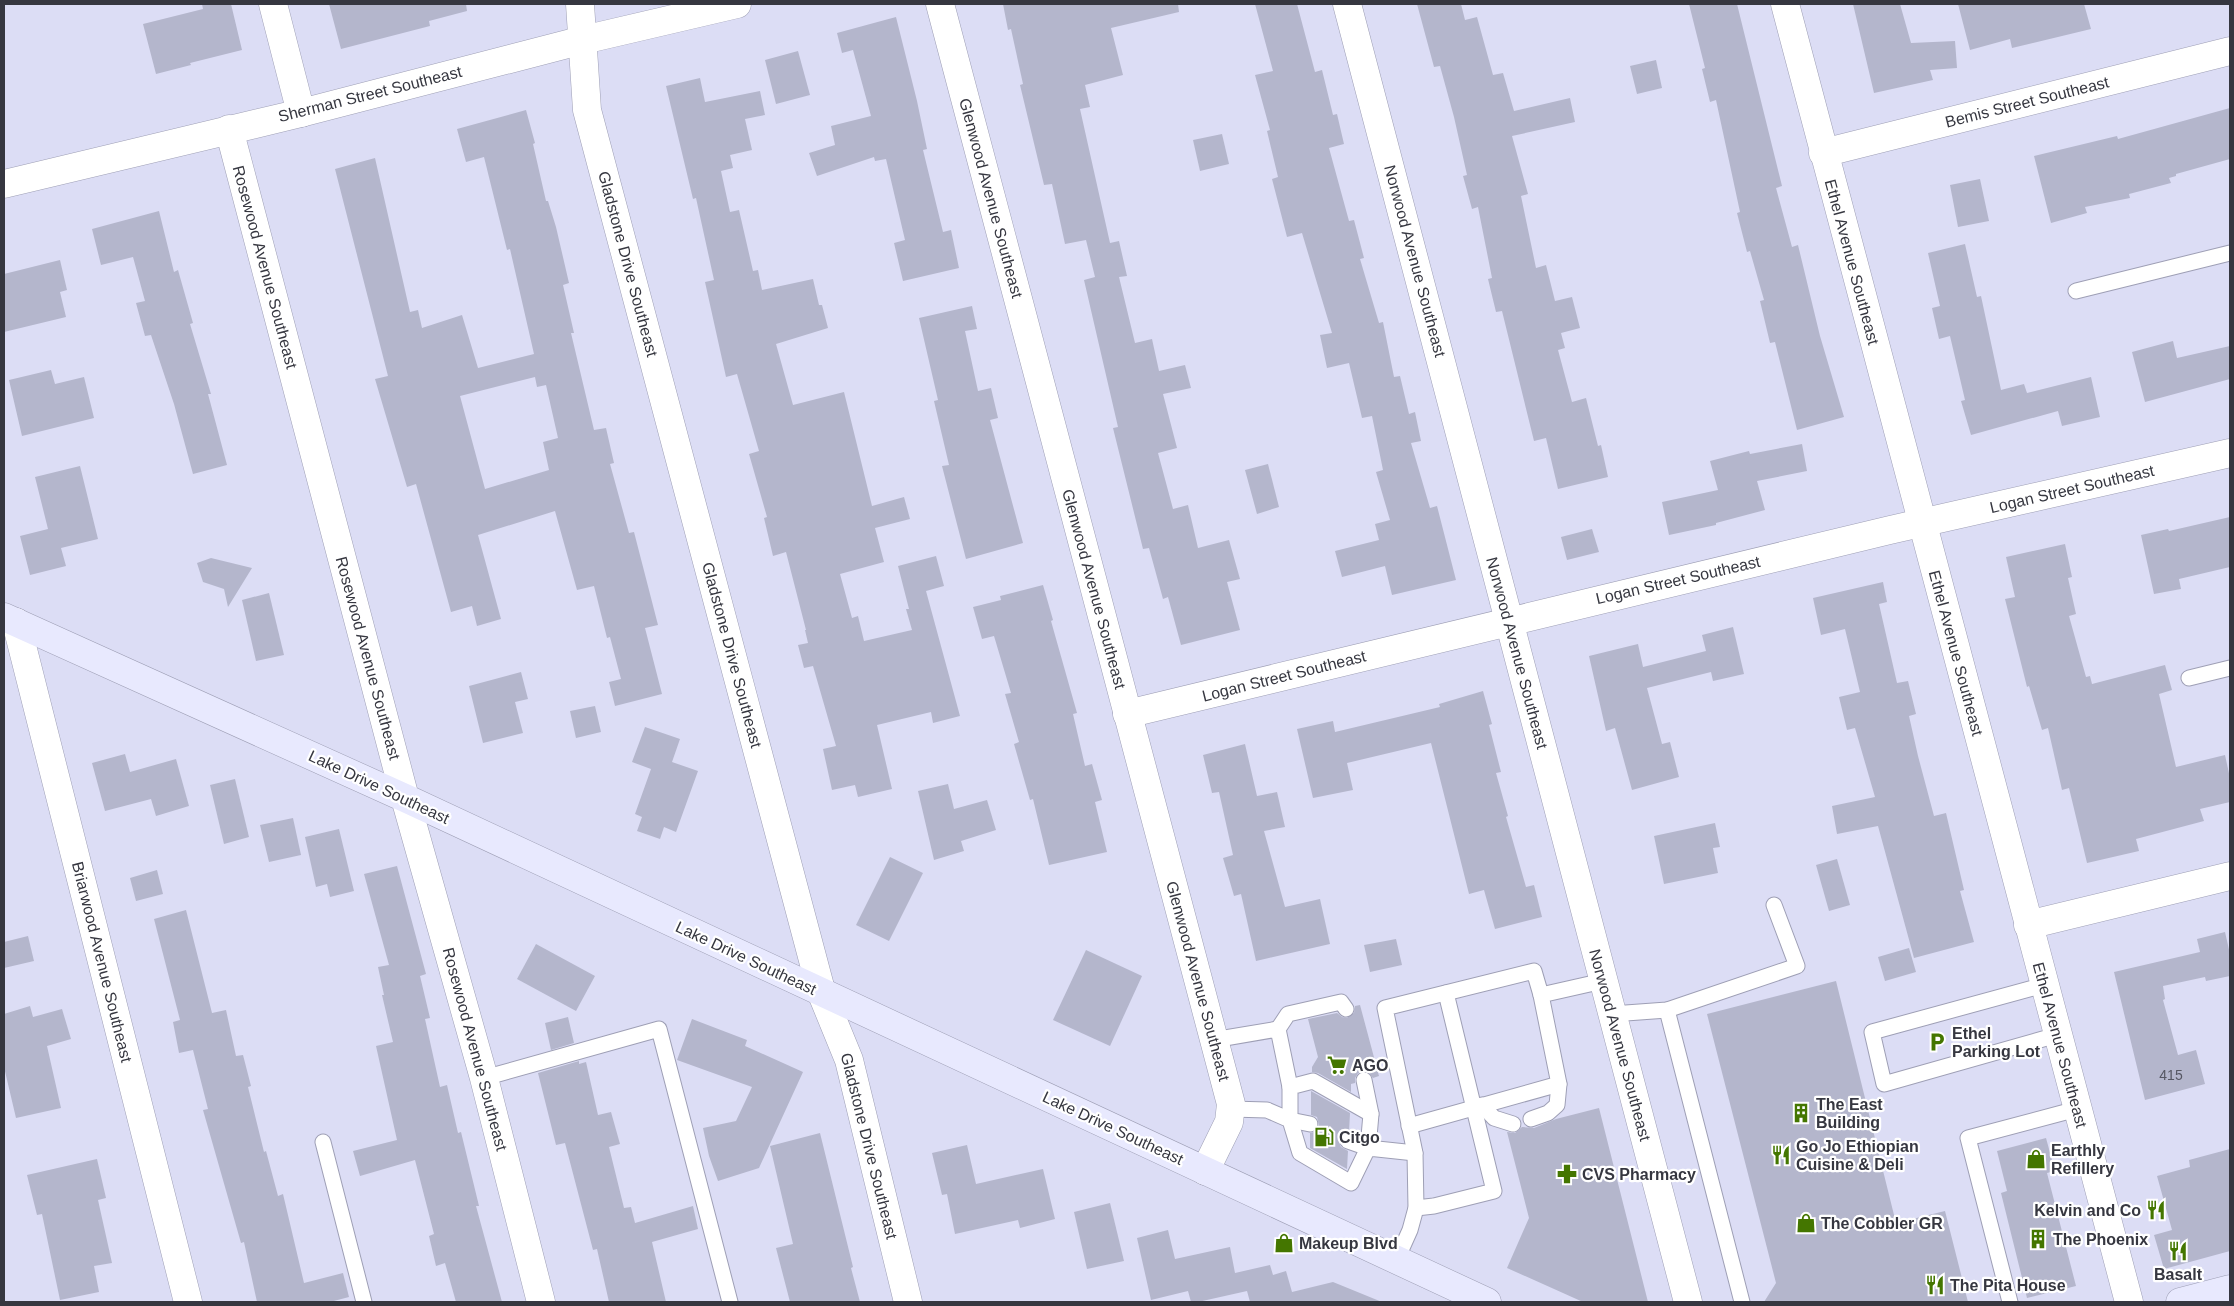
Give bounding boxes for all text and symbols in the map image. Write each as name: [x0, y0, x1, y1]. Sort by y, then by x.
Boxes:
street label: Sherman Street Southeast: [276, 63, 464, 125]
street label: Bemis Street Southeast: [1943, 73, 2111, 131]
street label: Glenwood Avenue Southeast: [956, 96, 1026, 300]
street label: Norwood Avenue Southeast: [1381, 163, 1449, 359]
street label: Rosewood Avenue Southeast: [230, 164, 300, 371]
street label: Gladstone Drive Southeast: [595, 169, 661, 359]
street label: Ethel Avenue Southeast: [1822, 177, 1882, 347]
street label: Logan Street Southeast: [1988, 462, 2156, 516]
street label: Glenwood Avenue Southeast: [1059, 487, 1129, 691]
street label: Logan Street Southeast: [1594, 553, 1762, 607]
street label: Rosewood Avenue Southeast: [333, 555, 403, 762]
street label: Norwood Avenue Southeast: [1483, 555, 1551, 751]
street label: Gladstone Drive Southeast: [699, 560, 765, 750]
street label: Ethel Avenue Southeast: [1926, 568, 1986, 738]
street label: Logan Street Southeast: [1200, 647, 1368, 705]
street label: Lake Drive Southeast: [306, 747, 452, 827]
street label: Briarwood Avenue Southeast: [69, 860, 135, 1065]
street label: Glenwood Avenue Southeast: [1163, 879, 1233, 1083]
street label: Lake Drive Southeast: [673, 918, 819, 998]
street label: Rosewood Avenue Southeast: [440, 946, 510, 1153]
street label: Norwood Avenue Southeast: [1586, 947, 1654, 1143]
street label: Ethel Avenue Southeast: [2030, 960, 2090, 1130]
place label: Ethel Parking Lot: [1952, 1025, 2041, 1060]
parking icon: Ethel Parking Lot: [1926, 1031, 1948, 1053]
street label: Gladstone Drive Southeast: [838, 1051, 901, 1241]
supermarket icon: AGO: [1326, 1054, 1348, 1076]
place label: AGO: [1352, 1057, 1388, 1074]
house number: 415: [2159, 1067, 2183, 1083]
street label: Lake Drive Southeast: [1040, 1088, 1186, 1168]
place label: The East Building: [1816, 1096, 1883, 1131]
building icon: The East Building: [1790, 1102, 1812, 1124]
fuel station icon: Citgo: [1313, 1126, 1335, 1148]
place label: Citgo: [1339, 1129, 1380, 1146]
place label: Go Jo Ethiopian Cuisine & Deli: [1796, 1138, 1919, 1173]
place label: Earthly Refillery: [2051, 1142, 2114, 1177]
restaurant icon: Go Jo Ethiopian Cuisine & Deli: [1770, 1144, 1792, 1166]
shop icon: Earthly Refillery: [2025, 1148, 2047, 1170]
pharmacy icon: CVS Pharmacy: [1556, 1163, 1578, 1185]
place label: CVS Pharmacy: [1582, 1166, 1696, 1183]
restaurant icon: Kelvin and Co: [2145, 1199, 2167, 1221]
place label: Kelvin and Co: [2034, 1202, 2141, 1219]
shop icon: The Cobbler GR: [1795, 1212, 1817, 1234]
place label: The Cobbler GR: [1821, 1215, 1943, 1232]
building icon: The Phoenix: [2027, 1228, 2049, 1250]
place label: The Phoenix: [2053, 1231, 2148, 1248]
shop icon: Makeup Blvd: [1273, 1232, 1295, 1254]
place label: Makeup Blvd: [1299, 1235, 1398, 1252]
restaurant icon: Basalt: [2167, 1240, 2189, 1262]
place label: Basalt: [2154, 1266, 2203, 1283]
restaurant icon: The Pita House: [1924, 1274, 1946, 1296]
place label: The Pita House: [1950, 1277, 2066, 1294]

